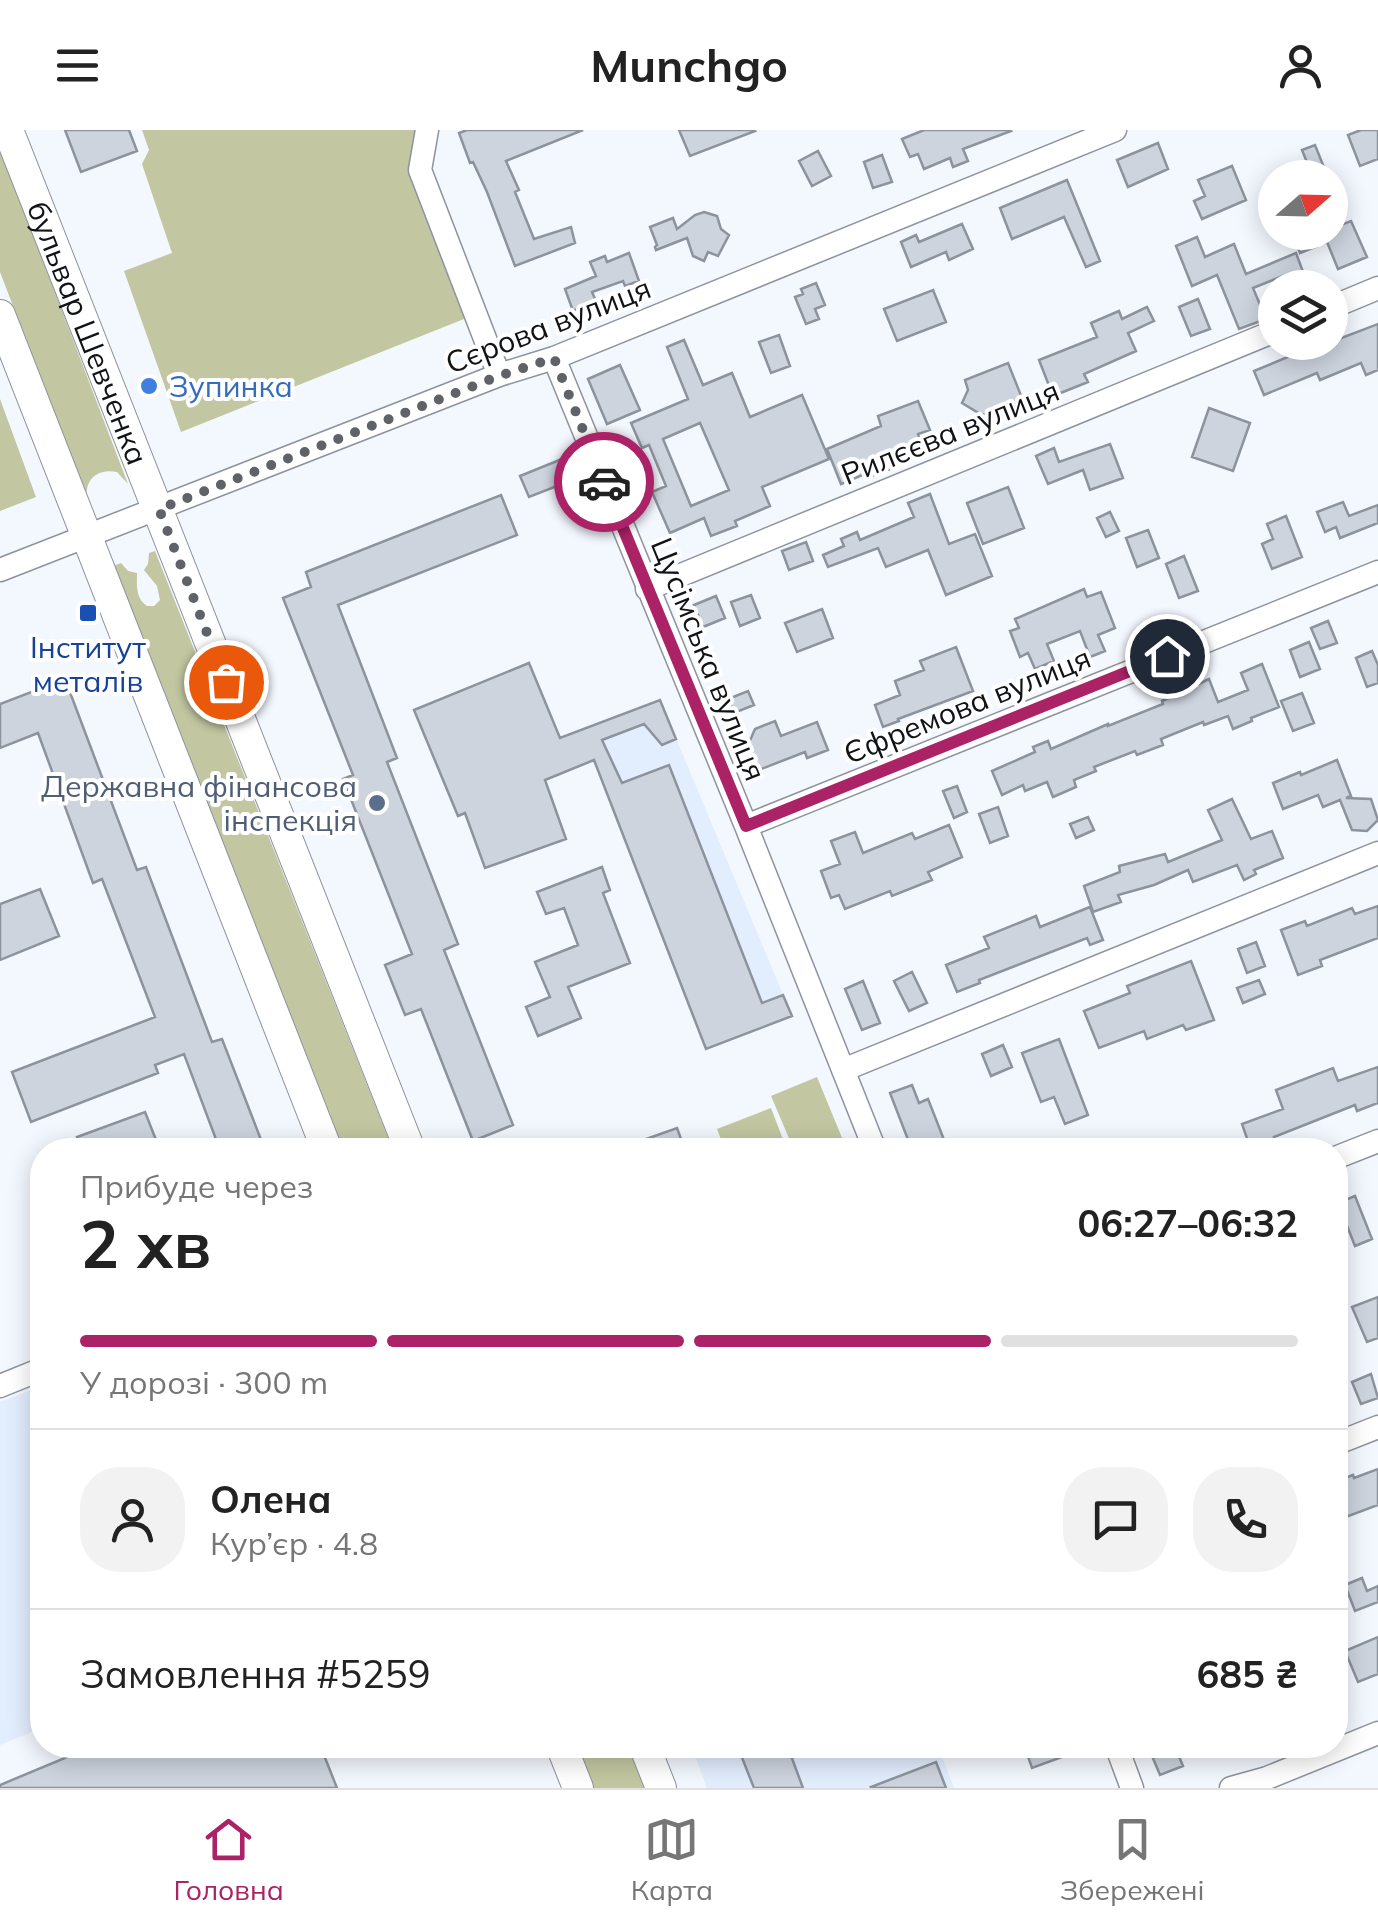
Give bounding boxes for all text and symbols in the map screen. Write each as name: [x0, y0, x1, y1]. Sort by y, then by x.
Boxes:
text: Munchgo: [590, 37, 788, 93]
icon: menu: [50, 38, 105, 93]
icon: person: [1273, 38, 1328, 93]
north arrow: [1258, 160, 1348, 250]
map controls: [1258, 160, 1348, 360]
street label: бульвар Шевченка: [19, 196, 157, 470]
street label: Сєрова вулиця: [440, 268, 656, 382]
button: layers: [1258, 270, 1348, 360]
place label: Зупинка: [169, 367, 293, 405]
street label: Рилєєва вулиця: [836, 371, 1064, 493]
marker: Зупинка: [138, 375, 160, 397]
courier: [554, 432, 654, 532]
icon: car: [577, 455, 632, 510]
street label: Цусімська вулиця: [643, 532, 775, 786]
marker: Інститут металів: [77, 602, 99, 624]
pin: [1125, 614, 1210, 699]
place label: Інститут металів: [30, 628, 146, 700]
icon: home: [1140, 629, 1195, 684]
street label: Єфремова вулиця: [838, 638, 1096, 772]
pin: [184, 640, 269, 725]
icon: bag: [199, 655, 254, 710]
place label: Державна фінансова інспекція: [41, 767, 357, 839]
marker: Державна фінансова інспекція: [366, 792, 388, 814]
text: Прибуде через: [80, 1166, 313, 1206]
text: 06:27–06:32: [1078, 1199, 1298, 1247]
text: 2 хв: [80, 1203, 211, 1284]
text: У дорозі · 300 m: [80, 1362, 328, 1402]
button: person: [80, 1467, 185, 1572]
button: chat: [1063, 1467, 1168, 1572]
button: phone: [1193, 1467, 1298, 1572]
text: Олена: [210, 1475, 332, 1523]
text: Кур’єр · 4.8: [210, 1523, 378, 1563]
text: Замовлення #5259: [80, 1650, 430, 1698]
text: 685 ₴: [1196, 1650, 1298, 1698]
tab: Головна: [173, 1812, 284, 1907]
tab: Карта: [631, 1812, 713, 1907]
tab: Збережені: [1060, 1812, 1205, 1907]

